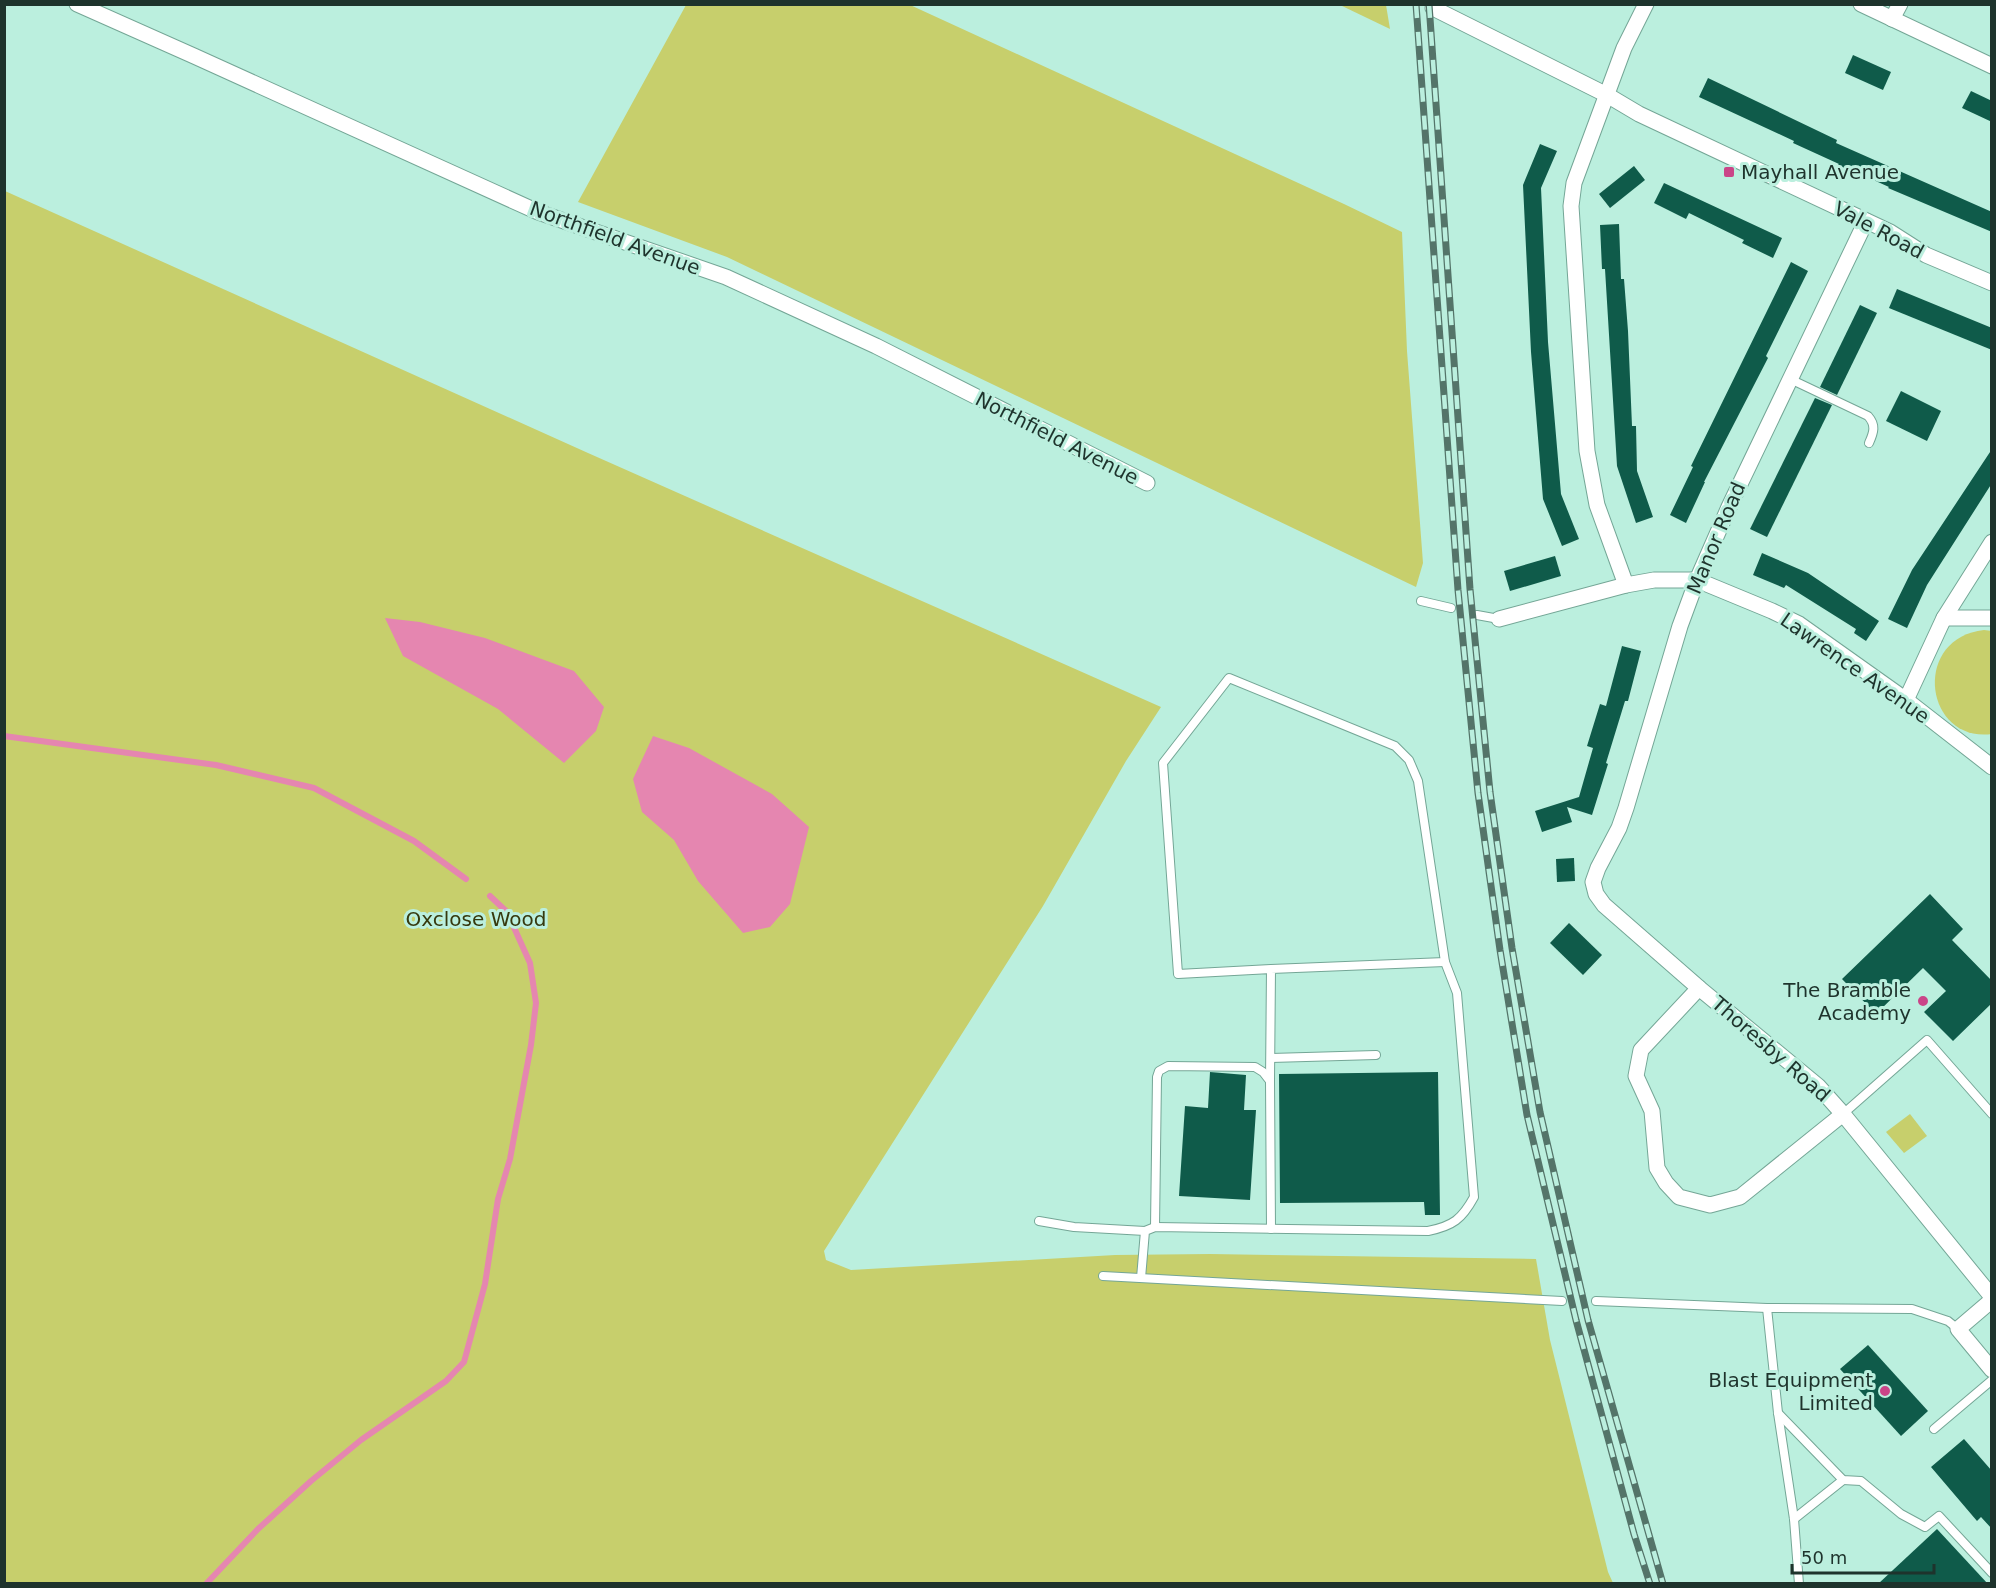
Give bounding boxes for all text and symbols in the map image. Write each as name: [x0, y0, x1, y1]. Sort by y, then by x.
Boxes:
place label: Mayhall Avenue: [1741, 160, 1899, 184]
marker: Mayhall Avenue: [1722, 165, 1736, 179]
street label: Northfield Avenue: [526, 196, 704, 280]
street label: Vale Road: [1830, 196, 1928, 264]
street label: Northfield Avenue: [971, 387, 1143, 489]
street label: Manor Road: [1682, 478, 1750, 598]
street label: Lawrence Avenue: [1776, 608, 1934, 728]
park label: Oxclose Wood: [406, 907, 546, 931]
place label: The Bramble Academy: [1782, 978, 1911, 1025]
street label: Thoresby Road: [1706, 991, 1835, 1107]
marker: The Bramble Academy: [1916, 994, 1930, 1008]
place label: Blast Equipment Limited: [1708, 1368, 1873, 1415]
marker: Blast Equipment Limited: [1878, 1384, 1892, 1398]
scale bar: [1792, 1537, 1934, 1575]
text: 50 m: [1801, 1547, 1847, 1568]

